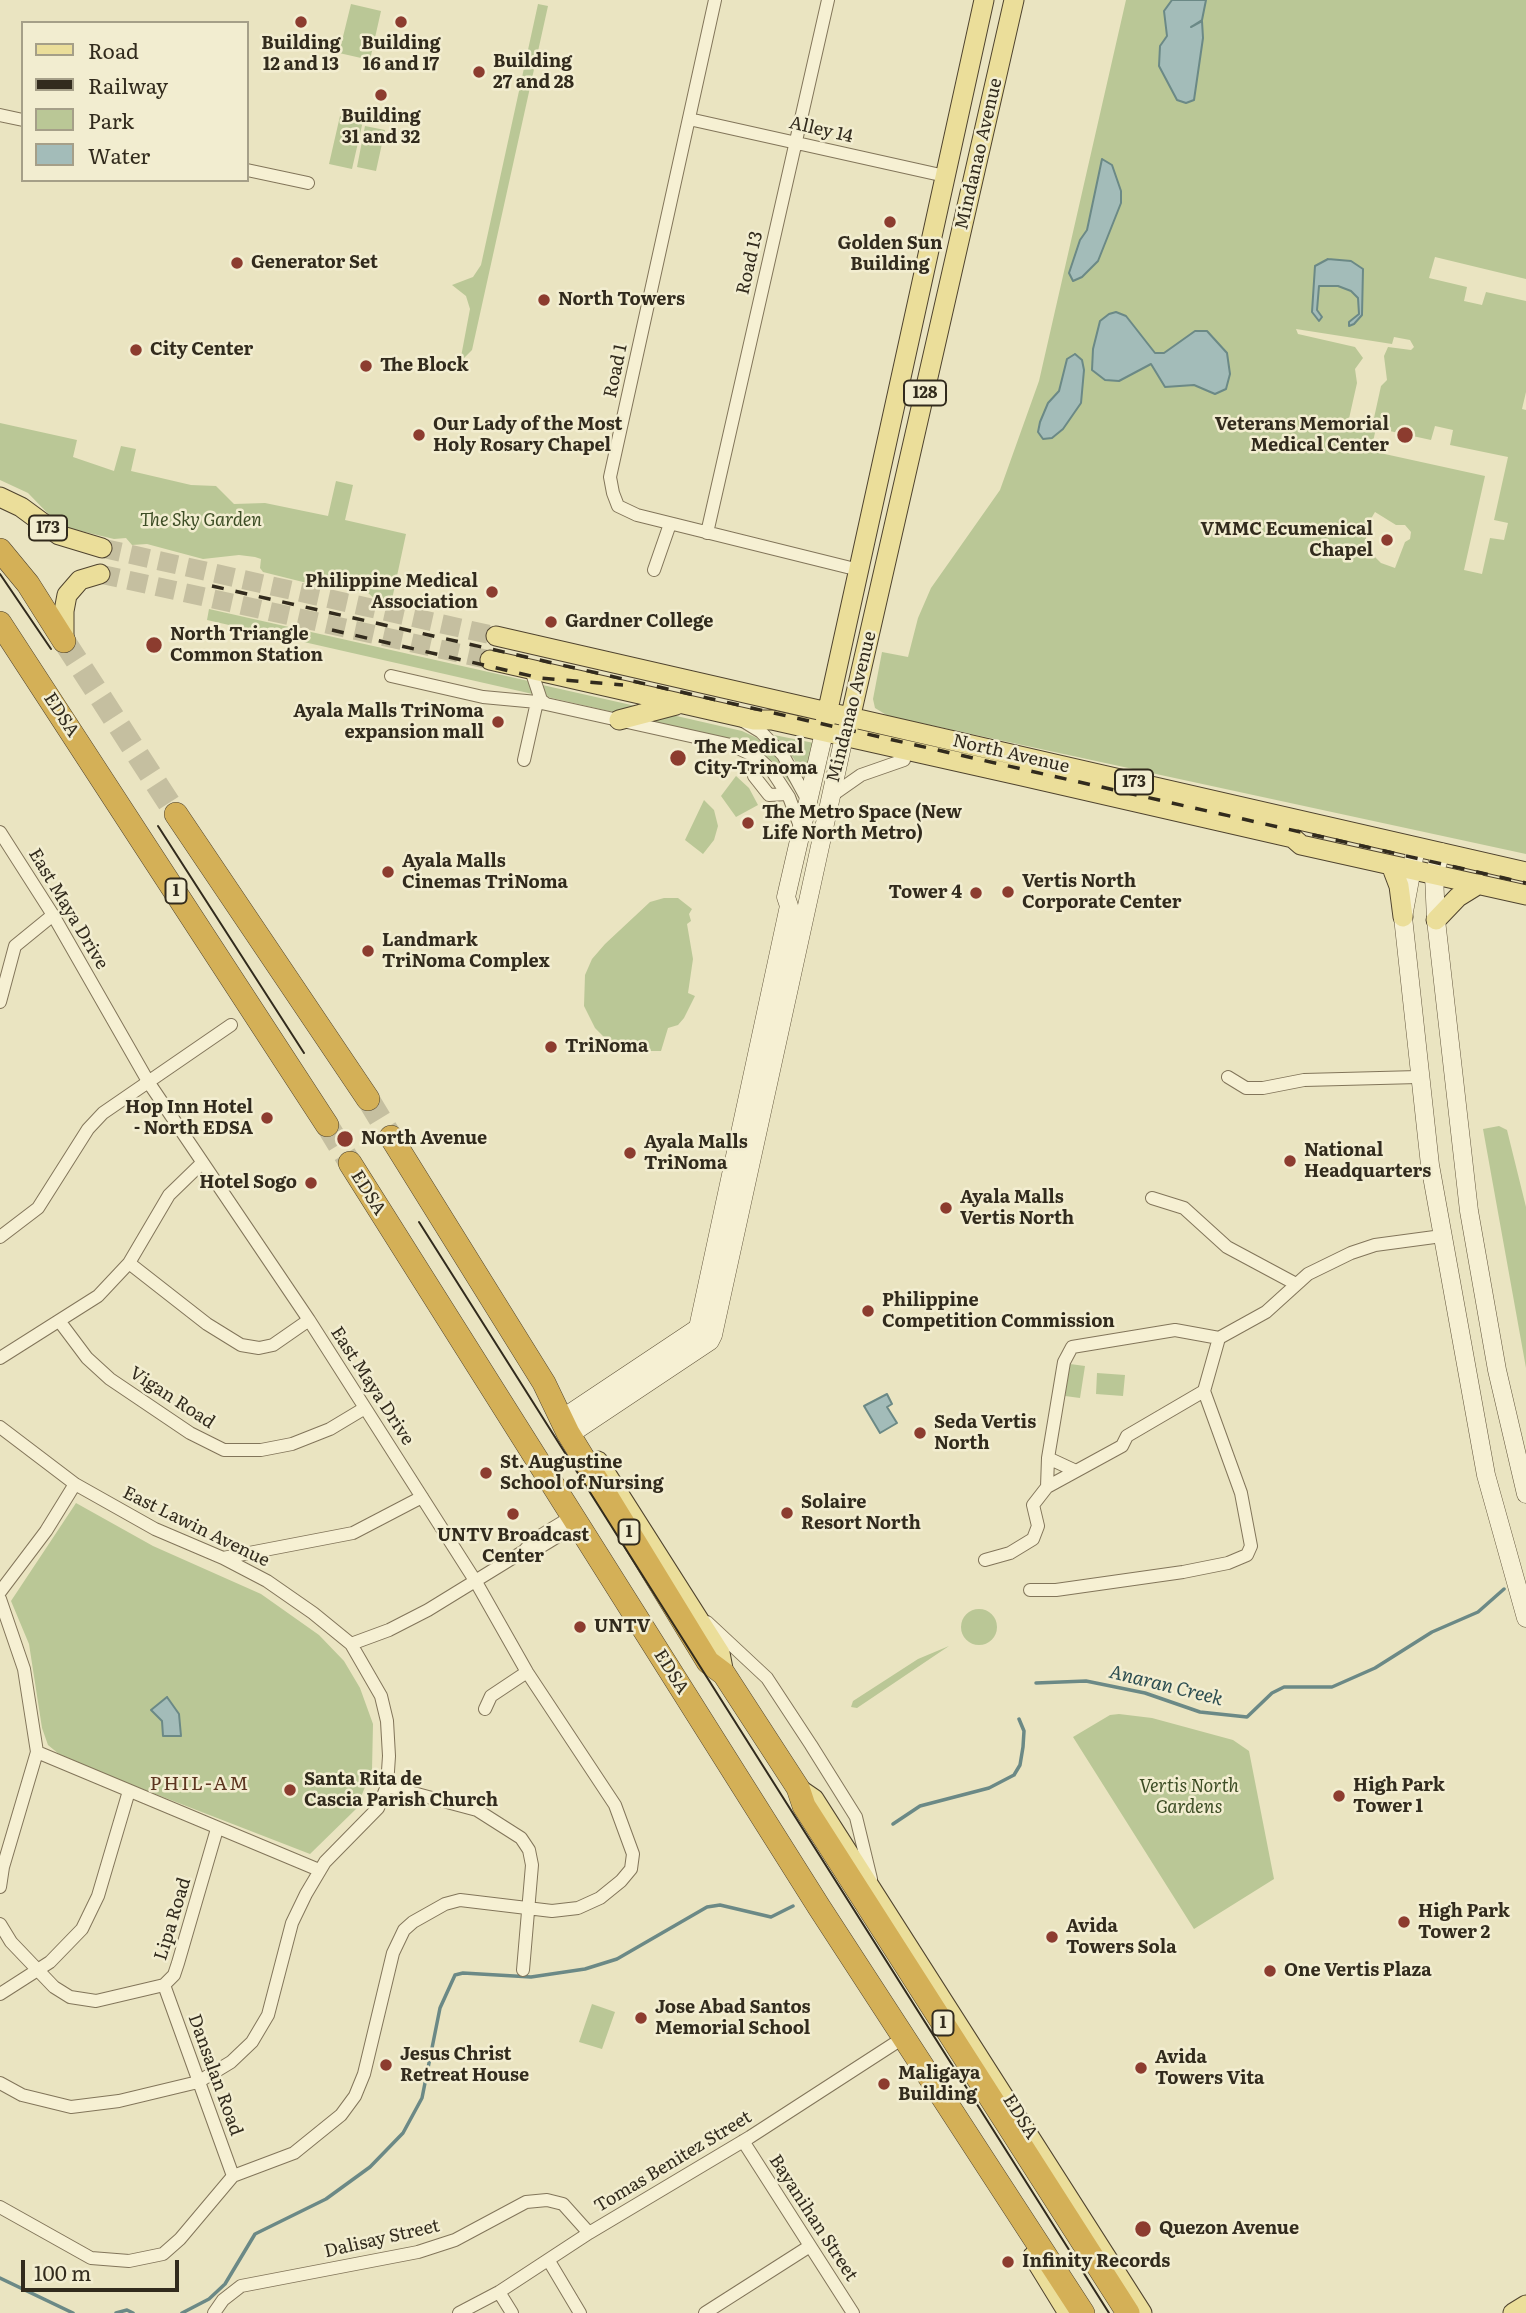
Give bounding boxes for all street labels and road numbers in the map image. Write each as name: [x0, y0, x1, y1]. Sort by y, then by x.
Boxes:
street label: Mindanao Avenue: [951, 76, 1007, 232]
street label: Alley 14: [787, 112, 855, 148]
street label: Road 13: [732, 229, 768, 297]
street label: Road 1: [600, 342, 632, 400]
road number: 128: [904, 380, 946, 406]
road number: 173: [29, 516, 67, 540]
street label: Mindanao Avenue: [823, 629, 881, 785]
street label: EDSA: [39, 689, 83, 741]
street label: North Avenue: [951, 730, 1071, 778]
road number: 173: [1115, 769, 1153, 794]
street label: East Maya Drive: [23, 845, 113, 973]
road number: 1: [166, 878, 186, 904]
street label: EDSA: [346, 1167, 390, 1219]
street label: East Maya Drive: [326, 1323, 418, 1449]
street label: Vigan Road: [125, 1362, 219, 1434]
street label: East Lawin Avenue: [119, 1482, 273, 1572]
road number: 1: [618, 1520, 640, 1544]
street label: EDSA: [649, 1646, 693, 1698]
street label: Lipa Road: [150, 1875, 196, 1963]
road number: 1: [932, 2010, 954, 2036]
street label: Dansalan Road: [183, 2011, 247, 2139]
street label: EDSA: [998, 2091, 1042, 2143]
street label: Tomas Benitez Street: [590, 2106, 756, 2218]
street label: Bayanihan Street: [764, 2151, 862, 2285]
street label: Dalisay Street: [322, 2215, 442, 2263]

